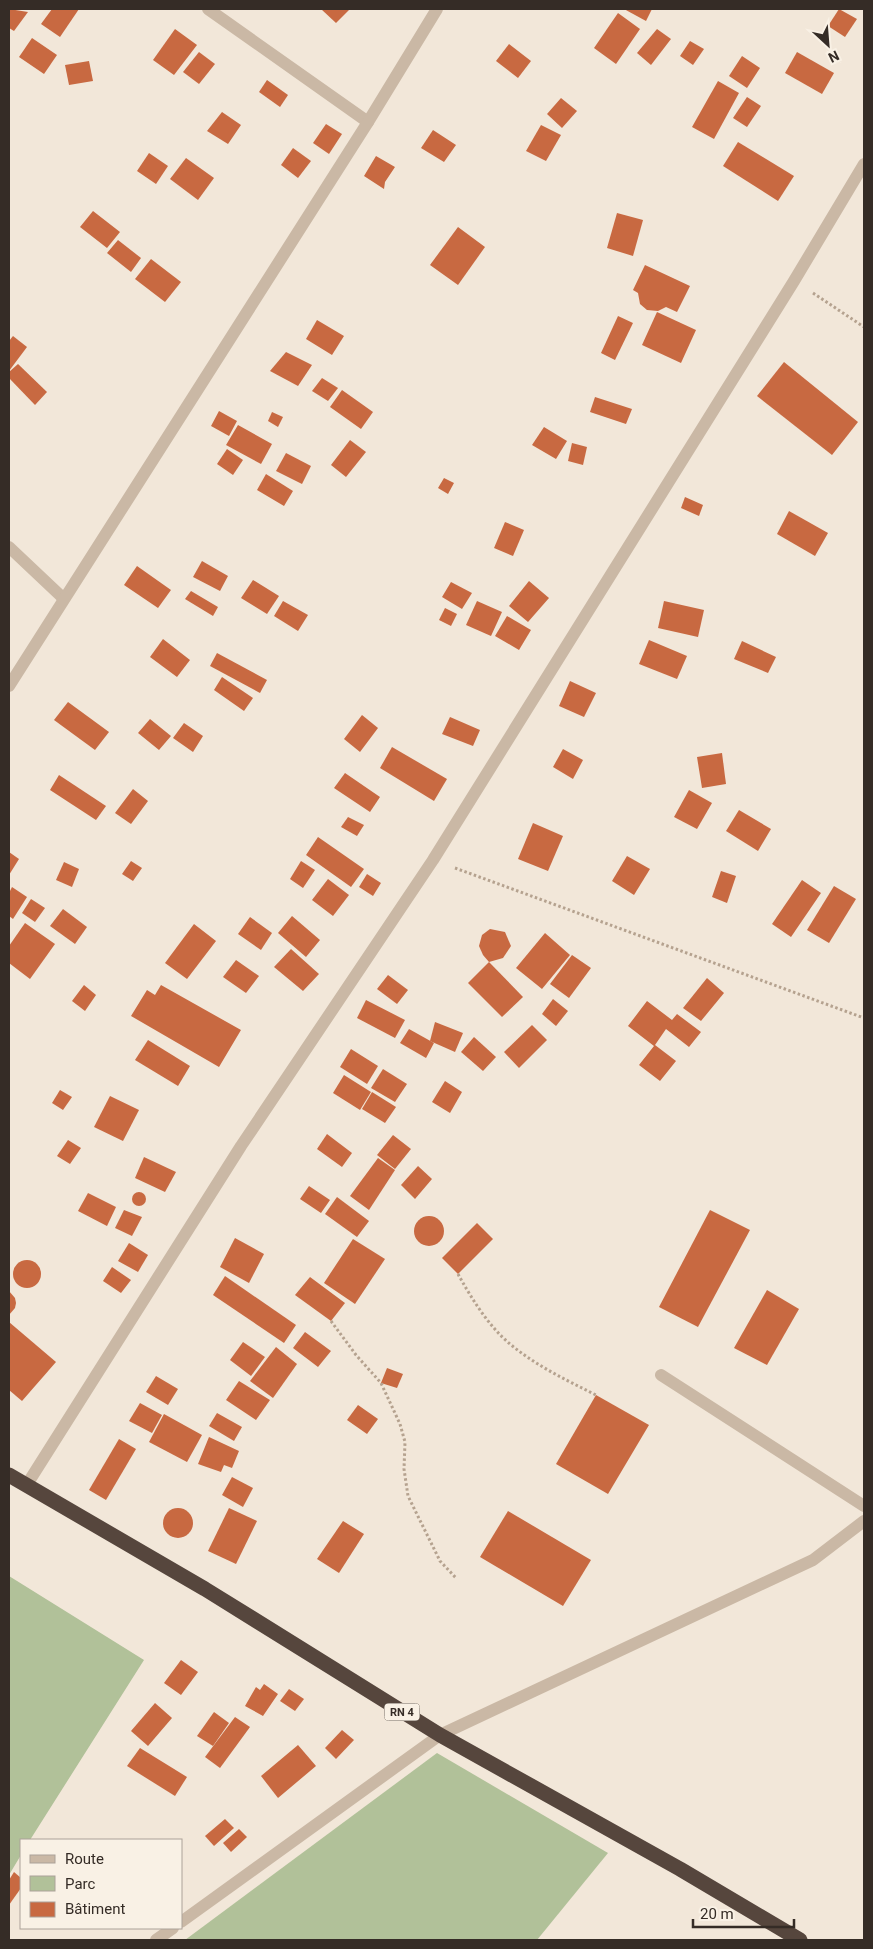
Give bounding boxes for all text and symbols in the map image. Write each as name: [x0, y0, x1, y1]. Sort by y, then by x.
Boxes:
north arrow: [803, 20, 853, 70]
text: N: [826, 47, 842, 66]
road number: RN 4: [384, 1704, 420, 1720]
legend: [20, 1839, 182, 1929]
text: Route: [65, 1850, 104, 1868]
text: Parc: [65, 1875, 95, 1893]
scale bar: [693, 1896, 794, 1928]
text: Bâtiment: [65, 1900, 125, 1918]
text: 20 m: [700, 1905, 734, 1923]

